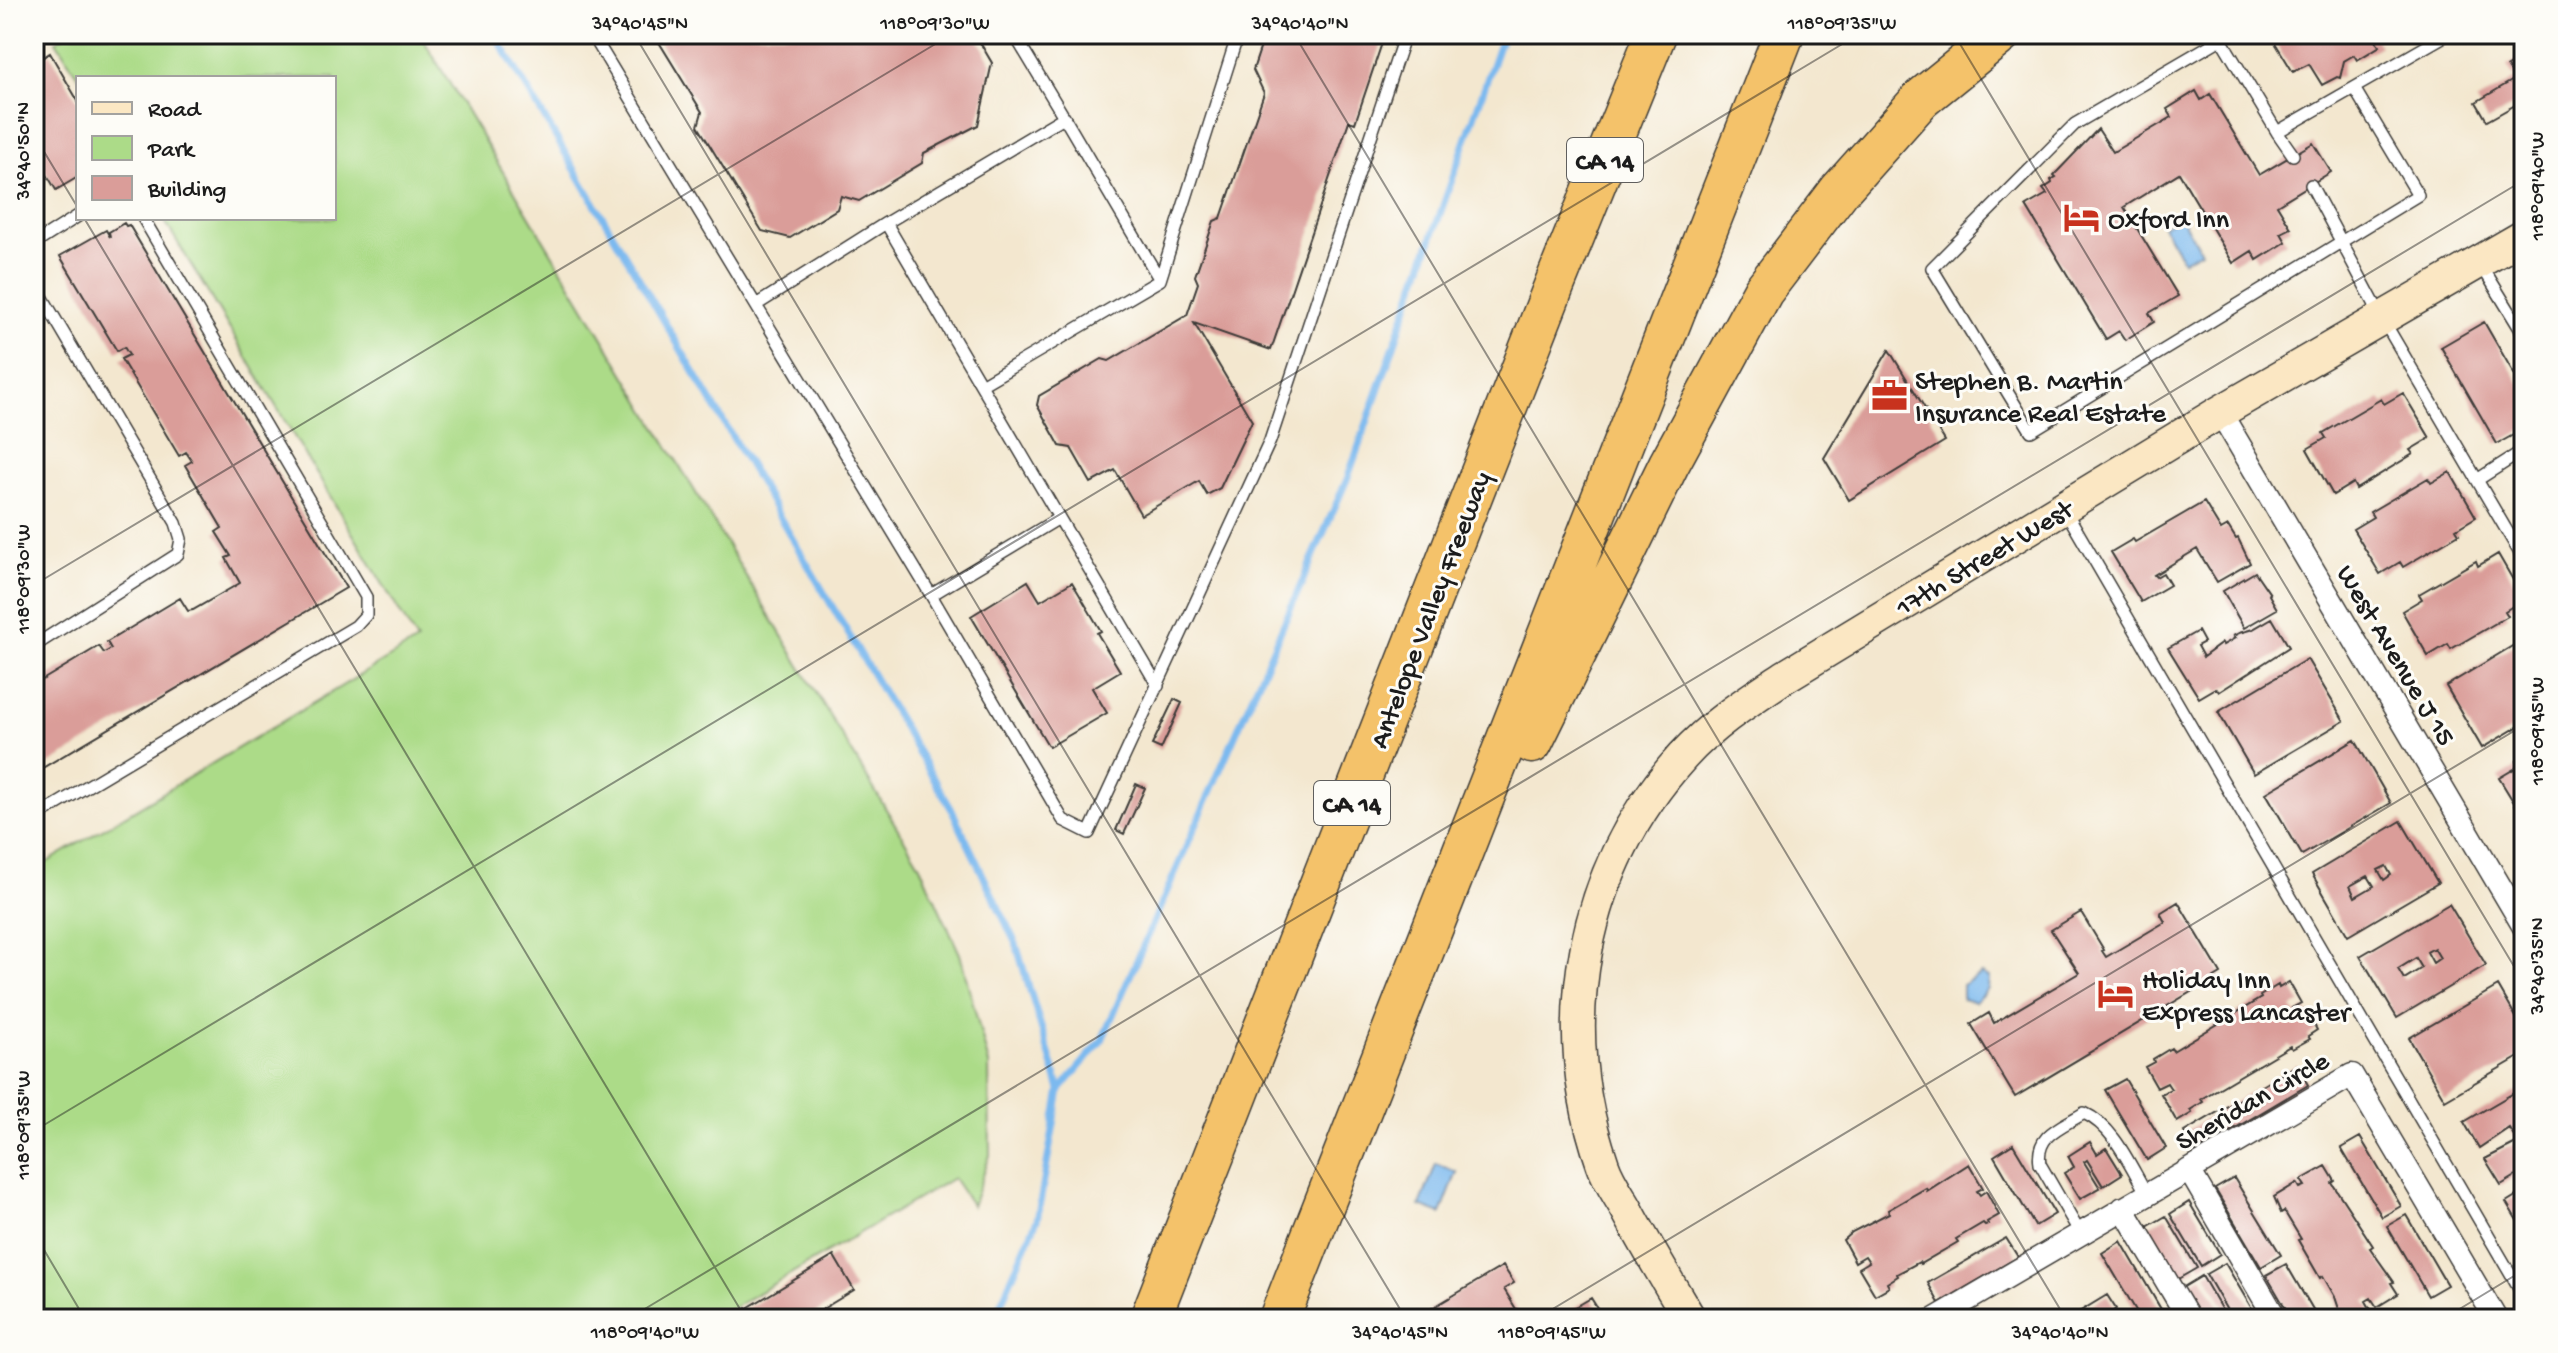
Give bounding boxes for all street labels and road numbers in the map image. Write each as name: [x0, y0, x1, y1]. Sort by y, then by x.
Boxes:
road number: CA 14: [1567, 138, 1643, 182]
street label: Antelope Valley Freeway: [1364, 467, 1500, 754]
street label: 17th Street West: [1890, 493, 2082, 626]
street label: West Avenue J 15: [2327, 560, 2461, 753]
road number: CA 14: [1314, 781, 1390, 825]
street label: Sheridan Circle: [2171, 1045, 2336, 1160]

